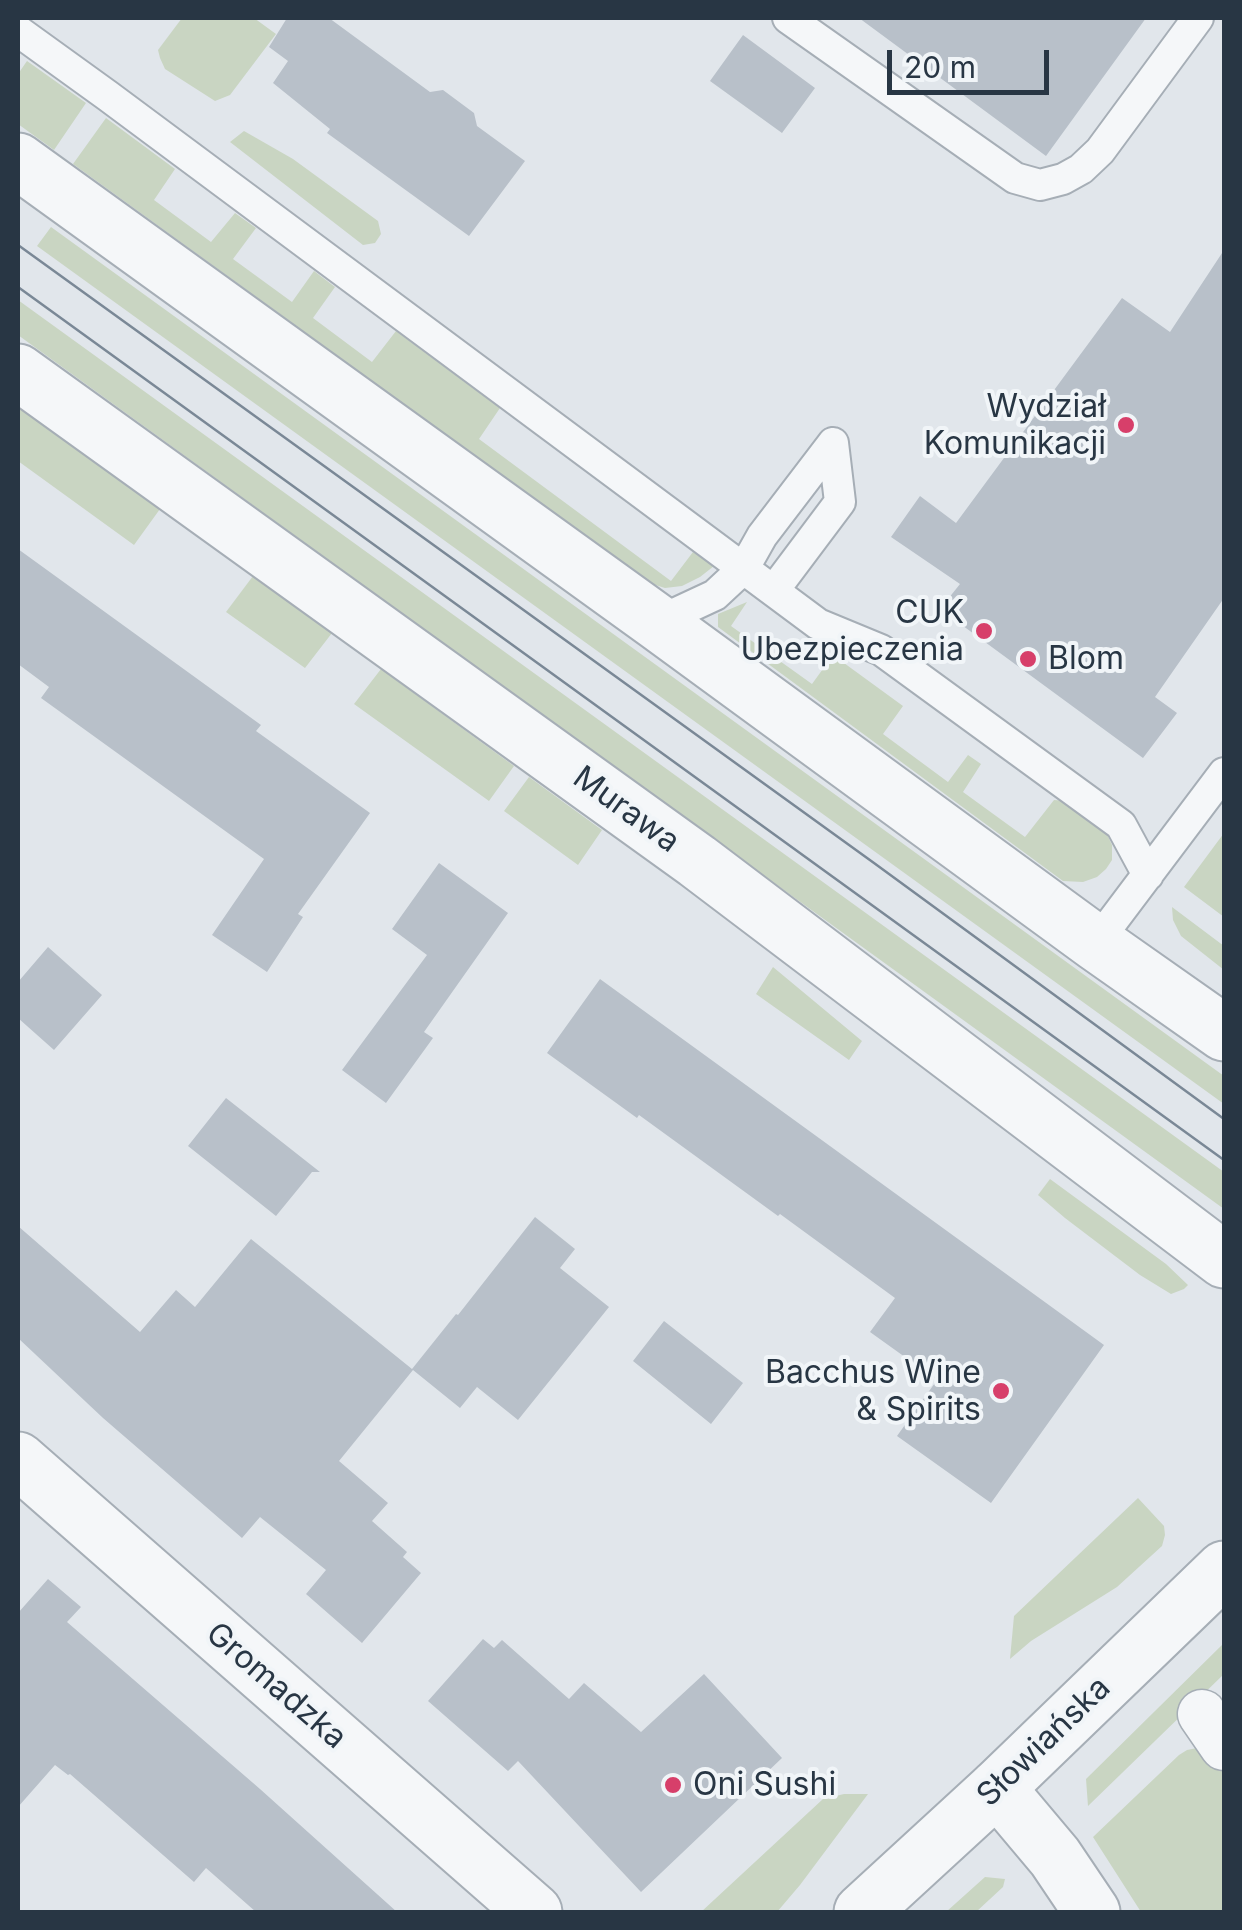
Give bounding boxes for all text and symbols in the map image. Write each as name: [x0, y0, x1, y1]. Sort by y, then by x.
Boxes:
scale bar: [892, 30, 1054, 92]
text: 20 m: [904, 49, 976, 85]
place label: Wydział Komunikacji: [924, 388, 1106, 463]
marker: Wydział Komunikacji: [1115, 414, 1137, 436]
place label: CUK Ubezpieczenia: [740, 594, 964, 669]
marker: CUK Ubezpieczenia: [973, 620, 995, 642]
place label: Blom: [1048, 640, 1124, 678]
marker: Blom: [1017, 648, 1039, 670]
street label: Murawa: [565, 759, 687, 861]
place label: Bacchus Wine & Spirits: [765, 1354, 981, 1429]
marker: Bacchus Wine & Spirits: [990, 1380, 1012, 1402]
street label: Gromadzka: [198, 1615, 354, 1757]
street label: Słowiańska: [969, 1669, 1119, 1815]
place label: Oni Sushi: [693, 1766, 836, 1804]
marker: Oni Sushi: [662, 1774, 684, 1796]

